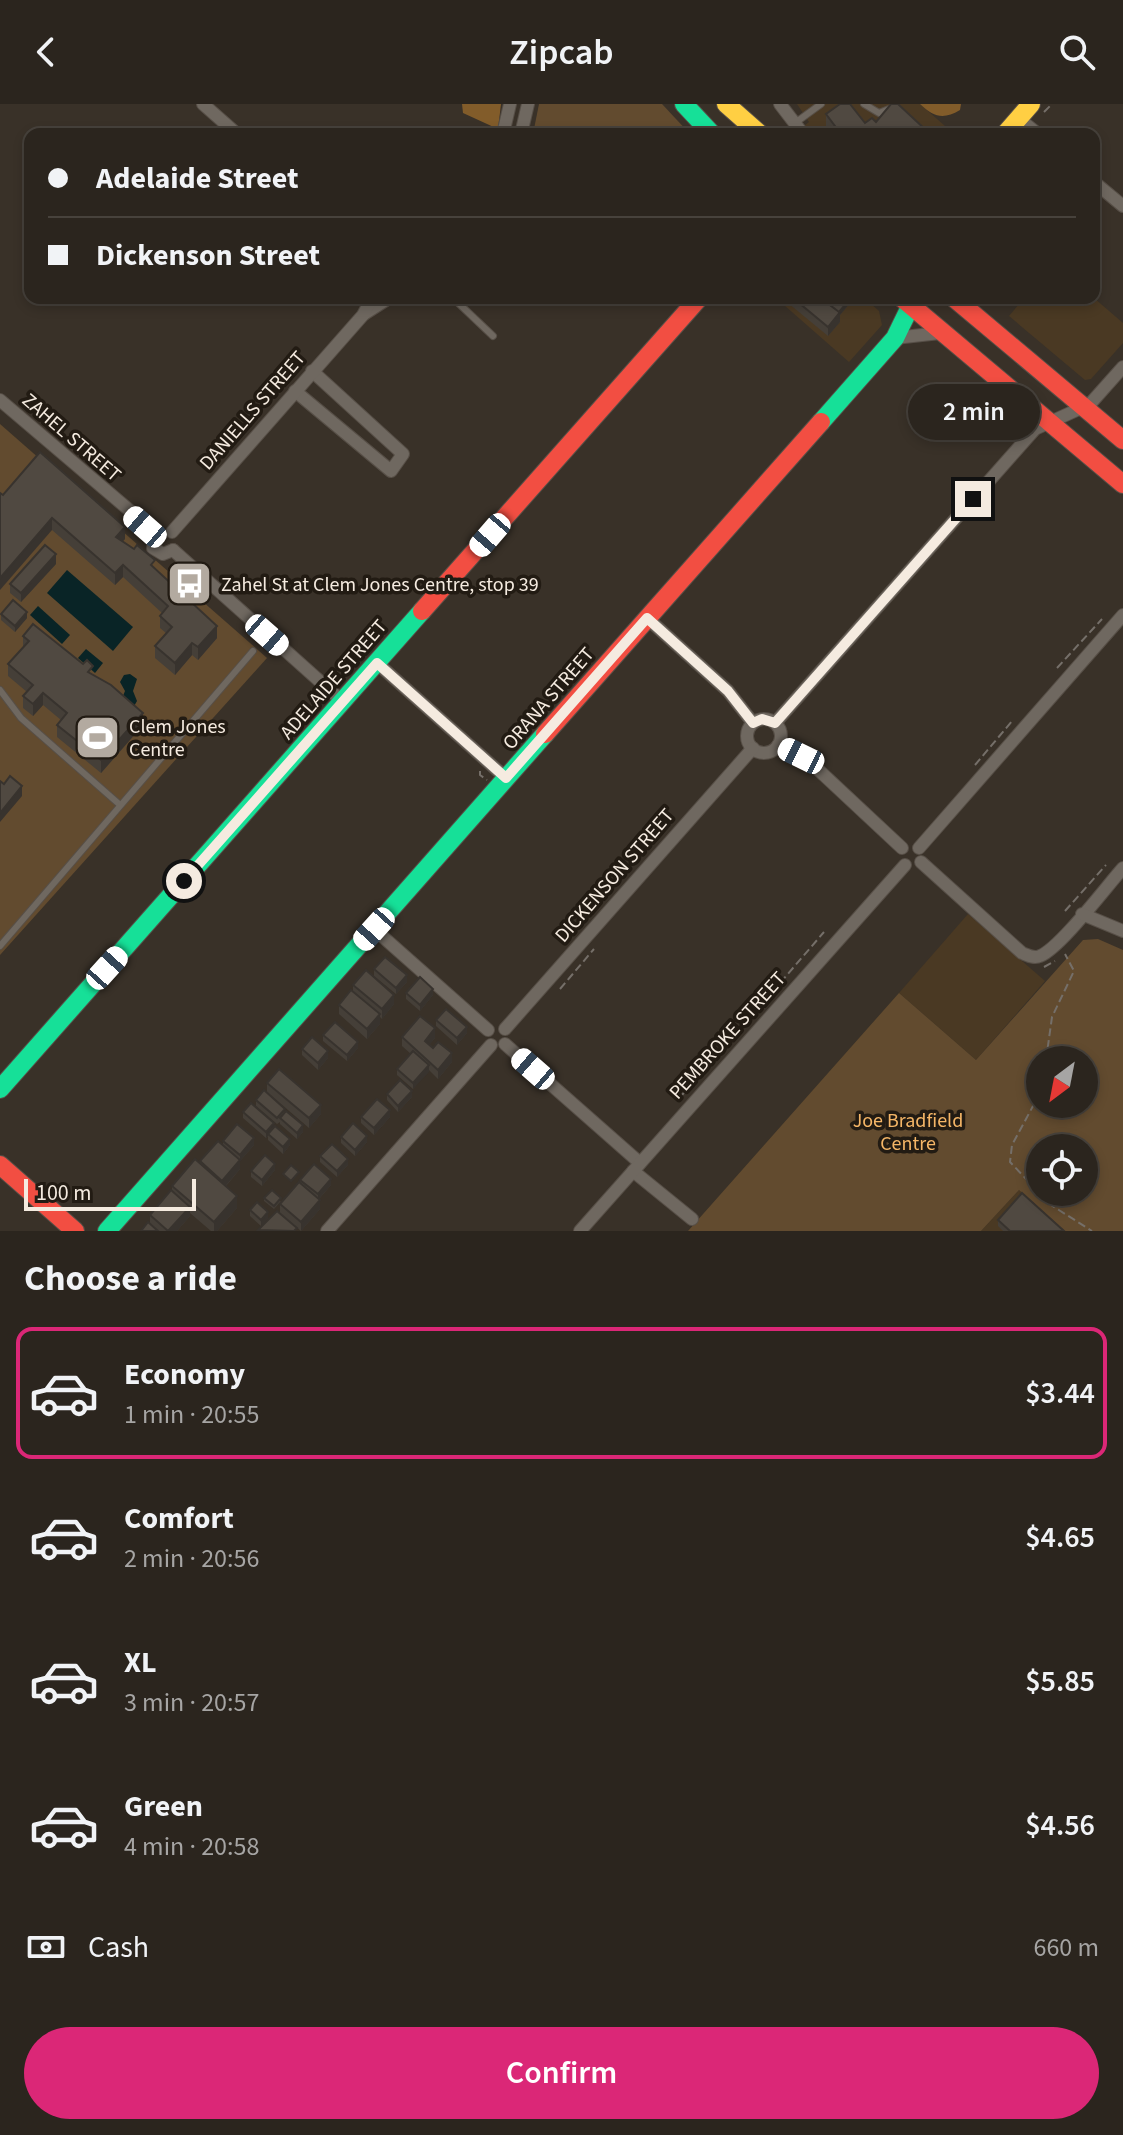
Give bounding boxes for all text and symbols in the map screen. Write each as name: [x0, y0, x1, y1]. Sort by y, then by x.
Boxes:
text: Zipcab: [509, 27, 614, 78]
icon: back: [24, 30, 68, 74]
icon: search: [1055, 30, 1099, 74]
text: Adelaide Street: [96, 157, 299, 200]
text: Dickenson Street: [96, 234, 320, 277]
street label: DANIELLS STREET: [193, 345, 313, 476]
callout: 2 min: [907, 383, 1039, 439]
street label: ZAHEL STREET: [16, 387, 127, 489]
text: 2 min: [943, 393, 1005, 430]
route end: [955, 481, 991, 517]
car: [119, 502, 171, 552]
car: [465, 509, 515, 561]
bus stop icon: Zahel St at Clem Jones Centre, stop 39: [166, 560, 214, 608]
place label: Zahel St at Clem Jones Centre, stop 39: [221, 571, 539, 599]
car: [241, 610, 293, 660]
street label: ADELAIDE STREET: [274, 613, 394, 746]
street label: ORANA STREET: [496, 641, 601, 756]
sports icon: Clem Jones Centre: [74, 713, 122, 761]
place label: Clem Jones Centre: [129, 713, 226, 764]
car: [774, 735, 828, 777]
street label: DICKENSON STREET: [549, 802, 681, 949]
route start: [166, 863, 202, 899]
car: [349, 903, 399, 955]
car: [82, 942, 132, 994]
street label: PEMBROKE STREET: [663, 965, 793, 1106]
car: [507, 1044, 559, 1094]
north arrow: [1026, 1046, 1098, 1118]
map controls: [1026, 1046, 1098, 1206]
park label: Joe Bradfield Centre: [853, 1107, 963, 1158]
button: locate: [1026, 1134, 1098, 1206]
scale bar: [24, 1175, 196, 1211]
text: 100 m: [36, 1177, 91, 1209]
text: Choose a ride: [24, 1253, 237, 1304]
text: Economy: [124, 1353, 245, 1396]
icon: car: [28, 1357, 100, 1429]
text: $3.44: [1025, 1372, 1095, 1415]
text: 1 min · 20:55: [124, 1396, 259, 1433]
text: Comfort: [124, 1497, 234, 1540]
icon: car: [28, 1501, 100, 1573]
text: $4.65: [1025, 1516, 1095, 1559]
text: 2 min · 20:56: [124, 1540, 259, 1577]
text: XL: [124, 1641, 157, 1684]
icon: car: [28, 1645, 100, 1717]
text: $5.85: [1025, 1660, 1095, 1703]
text: 3 min · 20:57: [124, 1684, 259, 1721]
text: Green: [124, 1785, 203, 1828]
icon: car: [28, 1789, 100, 1861]
text: $4.56: [1025, 1804, 1095, 1847]
text: 4 min · 20:58: [124, 1828, 259, 1865]
icon: cash: [24, 1925, 68, 1969]
text: Cash: [88, 1926, 149, 1969]
text: 660 m: [1033, 1929, 1099, 1966]
button: Confirm: [24, 2027, 1099, 2119]

